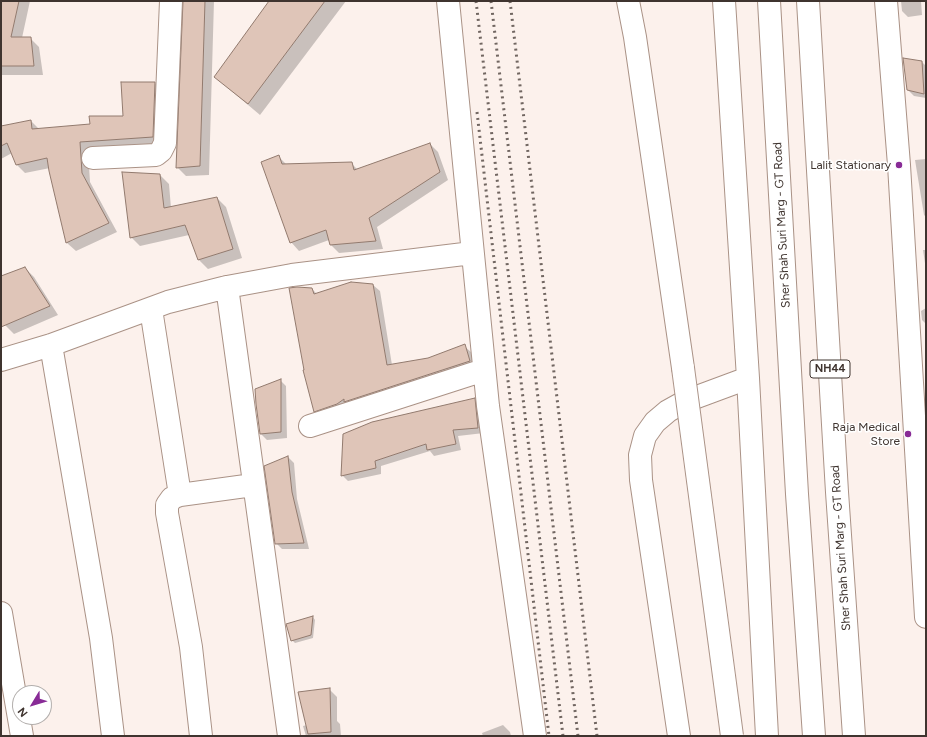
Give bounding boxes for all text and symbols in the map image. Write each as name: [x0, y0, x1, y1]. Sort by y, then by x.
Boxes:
street label: Sher Shah Suri Marg - GT Road: [770, 142, 794, 308]
place label: Lalit Stationary: [810, 158, 891, 172]
marker: Lalit Stationary: [894, 160, 904, 170]
road number: NH44: [810, 360, 850, 378]
place label: Raja Medical Store: [832, 420, 900, 448]
marker: Raja Medical Store: [903, 429, 913, 439]
street label: Sher Shah Suri Marg - GT Road: [828, 465, 854, 631]
north arrow: [12, 685, 52, 725]
text: N: [15, 705, 31, 719]

